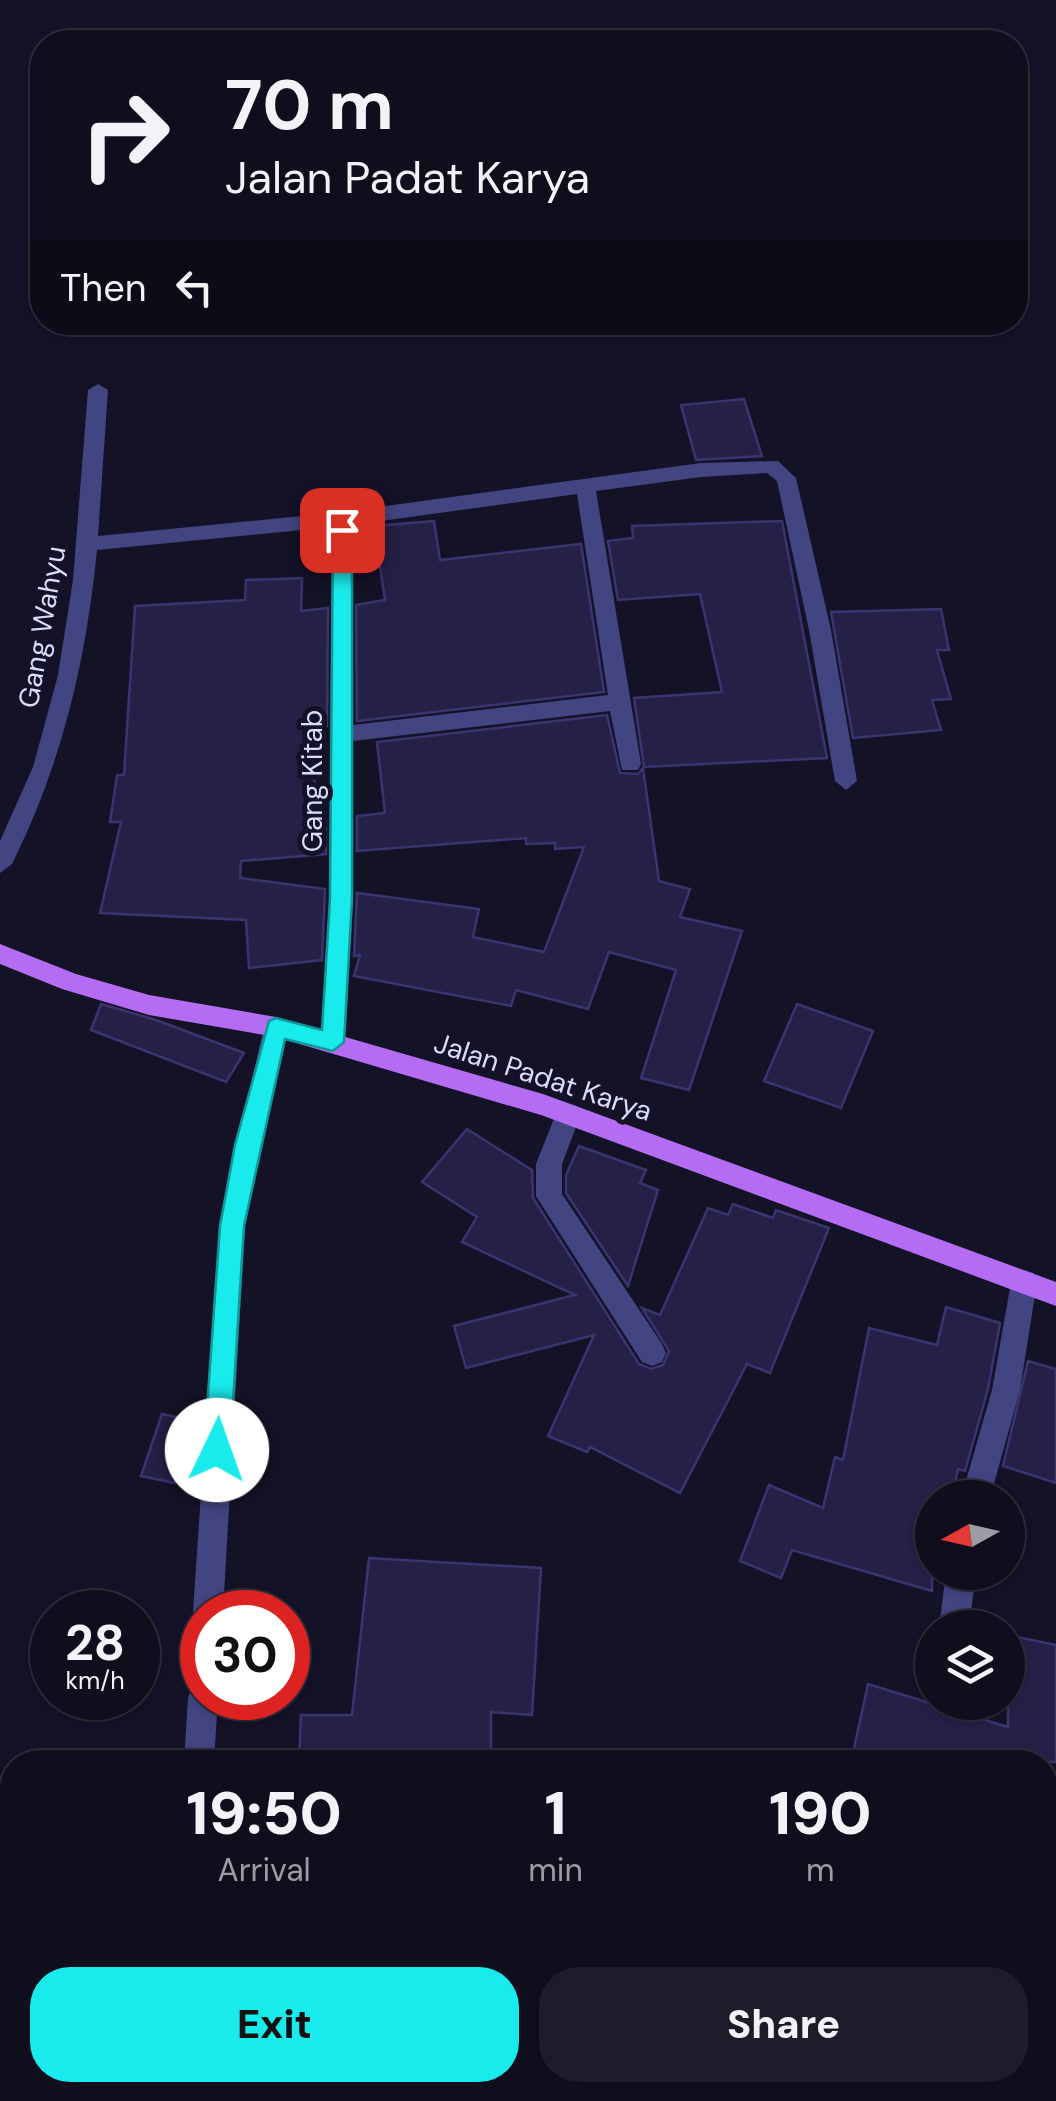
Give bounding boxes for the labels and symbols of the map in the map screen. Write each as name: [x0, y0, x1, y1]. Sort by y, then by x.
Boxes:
pin: [300, 488, 385, 573]
street label: Gang Wahyu: [10, 543, 74, 711]
street label: Gang Kitab: [294, 710, 331, 852]
street label: Jalan Padat Karya: [429, 1024, 657, 1130]
position arrow: [165, 1398, 269, 1502]
north arrow: [915, 1480, 1025, 1590]
speed limit sign: 30: [180, 1590, 310, 1720]

